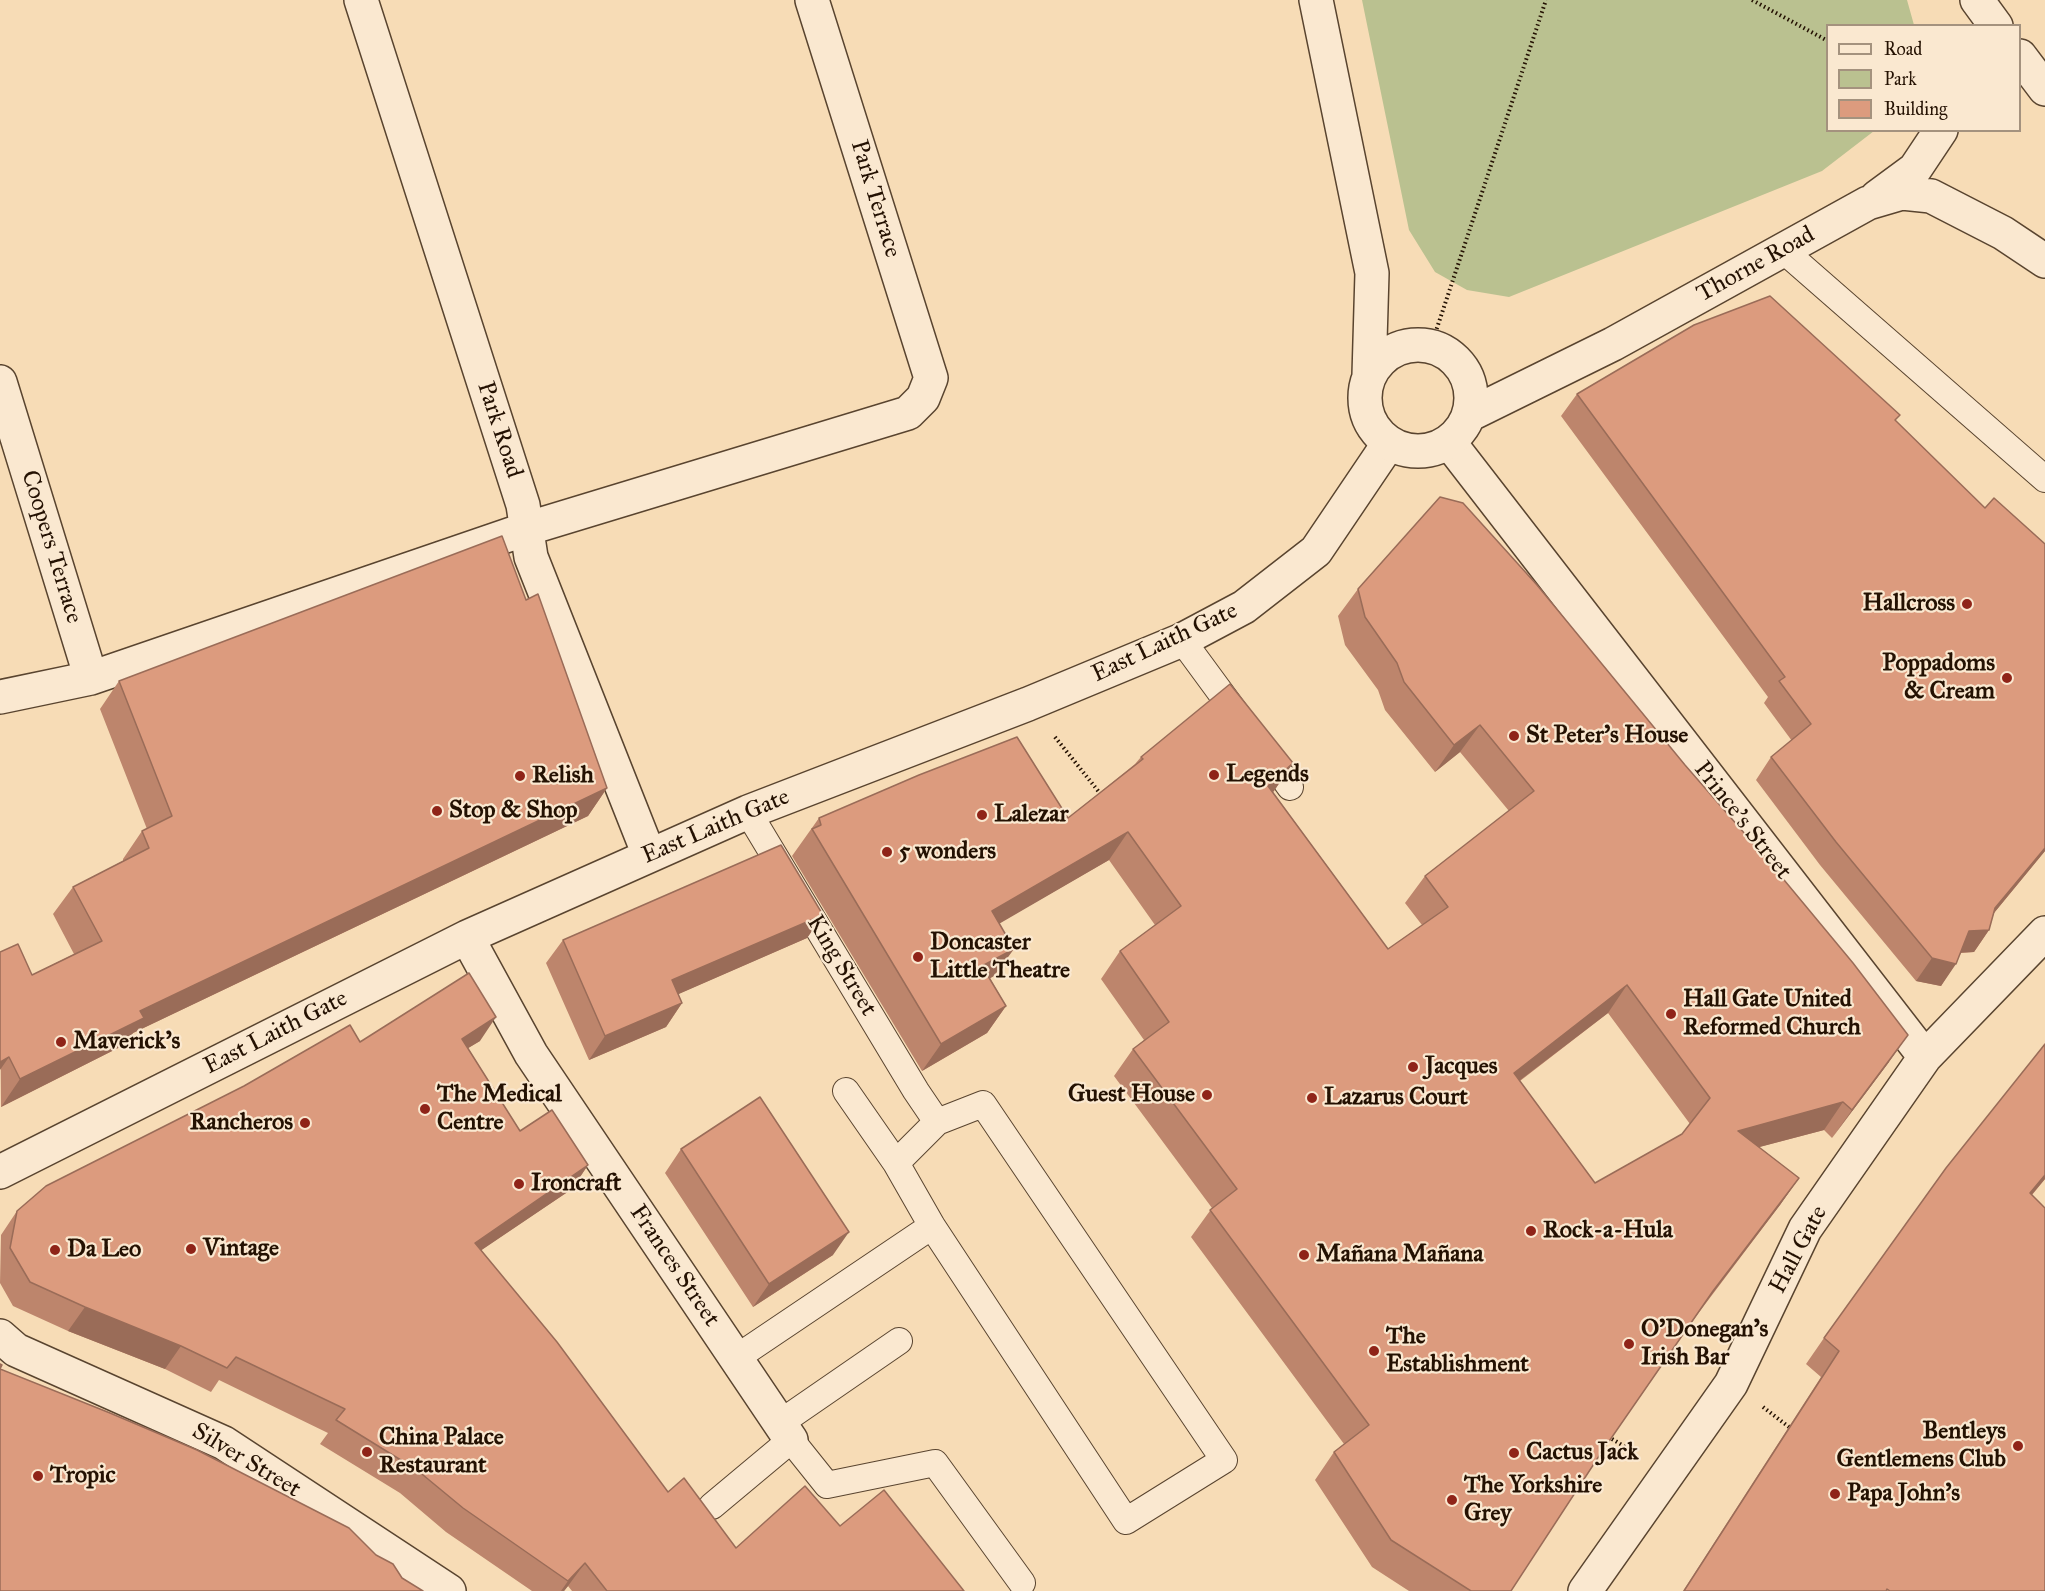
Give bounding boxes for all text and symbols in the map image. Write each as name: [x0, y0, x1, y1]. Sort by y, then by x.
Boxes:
legend: [1826, 24, 2021, 132]
text: Road: [1884, 38, 1922, 60]
text: Park: [1884, 68, 1917, 90]
text: Building: [1884, 98, 1947, 120]
street label: Park Terrace: [843, 137, 907, 261]
street label: Thorne Road: [1692, 221, 1820, 309]
street label: Park Road: [470, 378, 528, 482]
street label: Coopers Terrace: [14, 467, 88, 627]
place label: Hallcross: [1862, 590, 1955, 618]
street label: East Laith Gate: [1088, 597, 1242, 689]
marker: Hallcross: [1960, 597, 1974, 611]
place label: Poppadoms & Cream: [1882, 650, 1995, 706]
marker: Poppadoms & Cream: [2000, 671, 2014, 685]
place label: St Peter's House: [1526, 722, 1688, 750]
marker: St Peter's House: [1507, 729, 1521, 743]
street label: Prince's Street: [1687, 756, 1797, 886]
place label: Legends: [1226, 761, 1309, 789]
place label: Relish: [532, 762, 594, 790]
marker: Legends: [1207, 768, 1221, 782]
marker: Relish: [513, 769, 527, 783]
street label: East Laith Gate: [638, 783, 794, 871]
place label: Stop & Shop: [449, 797, 578, 825]
place label: Lalezar: [994, 801, 1069, 829]
marker: Stop & Shop: [430, 804, 444, 818]
marker: Lalezar: [975, 808, 989, 822]
place label: 5 wonders: [899, 838, 996, 866]
marker: 5 wonders: [880, 845, 894, 859]
street label: King Street: [800, 910, 882, 1022]
place label: Doncaster Little Theatre: [930, 929, 1070, 985]
marker: Doncaster Little Theatre: [911, 950, 925, 964]
street label: East Laith Gate: [199, 984, 353, 1082]
place label: Hall Gate United Reformed Church: [1683, 986, 1861, 1042]
marker: Hall Gate United Reformed Church: [1664, 1007, 1678, 1021]
place label: Maverick's: [73, 1028, 180, 1056]
marker: Maverick's: [54, 1035, 68, 1049]
place label: Jacques: [1425, 1053, 1497, 1081]
marker: Jacques: [1406, 1060, 1420, 1074]
place label: The Medical Centre: [437, 1081, 562, 1137]
place label: Guest House: [1068, 1081, 1195, 1109]
place label: Lazarus Court: [1324, 1084, 1468, 1112]
marker: Guest House: [1200, 1088, 1214, 1102]
marker: Lazarus Court: [1305, 1091, 1319, 1105]
marker: The Medical Centre: [418, 1102, 432, 1116]
place label: Rancheros: [190, 1109, 293, 1137]
marker: Rancheros: [298, 1116, 312, 1130]
place label: Ironcraft: [531, 1170, 621, 1198]
marker: Ironcraft: [512, 1177, 526, 1191]
street label: Frances Street: [623, 1200, 725, 1332]
street label: Hall Gate: [1764, 1201, 1834, 1299]
place label: Rock-a-Hula: [1543, 1217, 1673, 1245]
marker: Rock-a-Hula: [1524, 1224, 1538, 1238]
place label: Vintage: [203, 1235, 279, 1263]
place label: Da Leo: [67, 1236, 141, 1264]
place label: Mañana Mañana: [1316, 1241, 1483, 1269]
marker: Vintage: [184, 1242, 198, 1256]
marker: Da Leo: [48, 1243, 62, 1257]
marker: Mañana Mañana: [1297, 1248, 1311, 1262]
place label: O'Donegan's Irish Bar: [1641, 1316, 1768, 1372]
place label: The Establishment: [1386, 1323, 1529, 1379]
marker: O'Donegan's Irish Bar: [1622, 1337, 1636, 1351]
marker: The Establishment: [1367, 1344, 1381, 1358]
street label: Silver Street: [186, 1417, 306, 1505]
place label: Bentleys Gentlemens Club: [1837, 1418, 2006, 1474]
place label: China Palace Restaurant: [379, 1424, 504, 1480]
place label: Cactus Jack: [1526, 1439, 1638, 1467]
marker: Bentleys Gentlemens Club: [2011, 1439, 2025, 1453]
marker: China Palace Restaurant: [360, 1445, 374, 1459]
marker: Cactus Jack: [1507, 1446, 1521, 1460]
place label: Tropic: [50, 1462, 116, 1490]
marker: Tropic: [31, 1469, 45, 1483]
place label: The Yorkshire Grey: [1464, 1472, 1602, 1528]
place label: Papa John's: [1847, 1480, 1960, 1508]
marker: Papa John's: [1828, 1487, 1842, 1501]
marker: The Yorkshire Grey: [1445, 1493, 1459, 1507]

